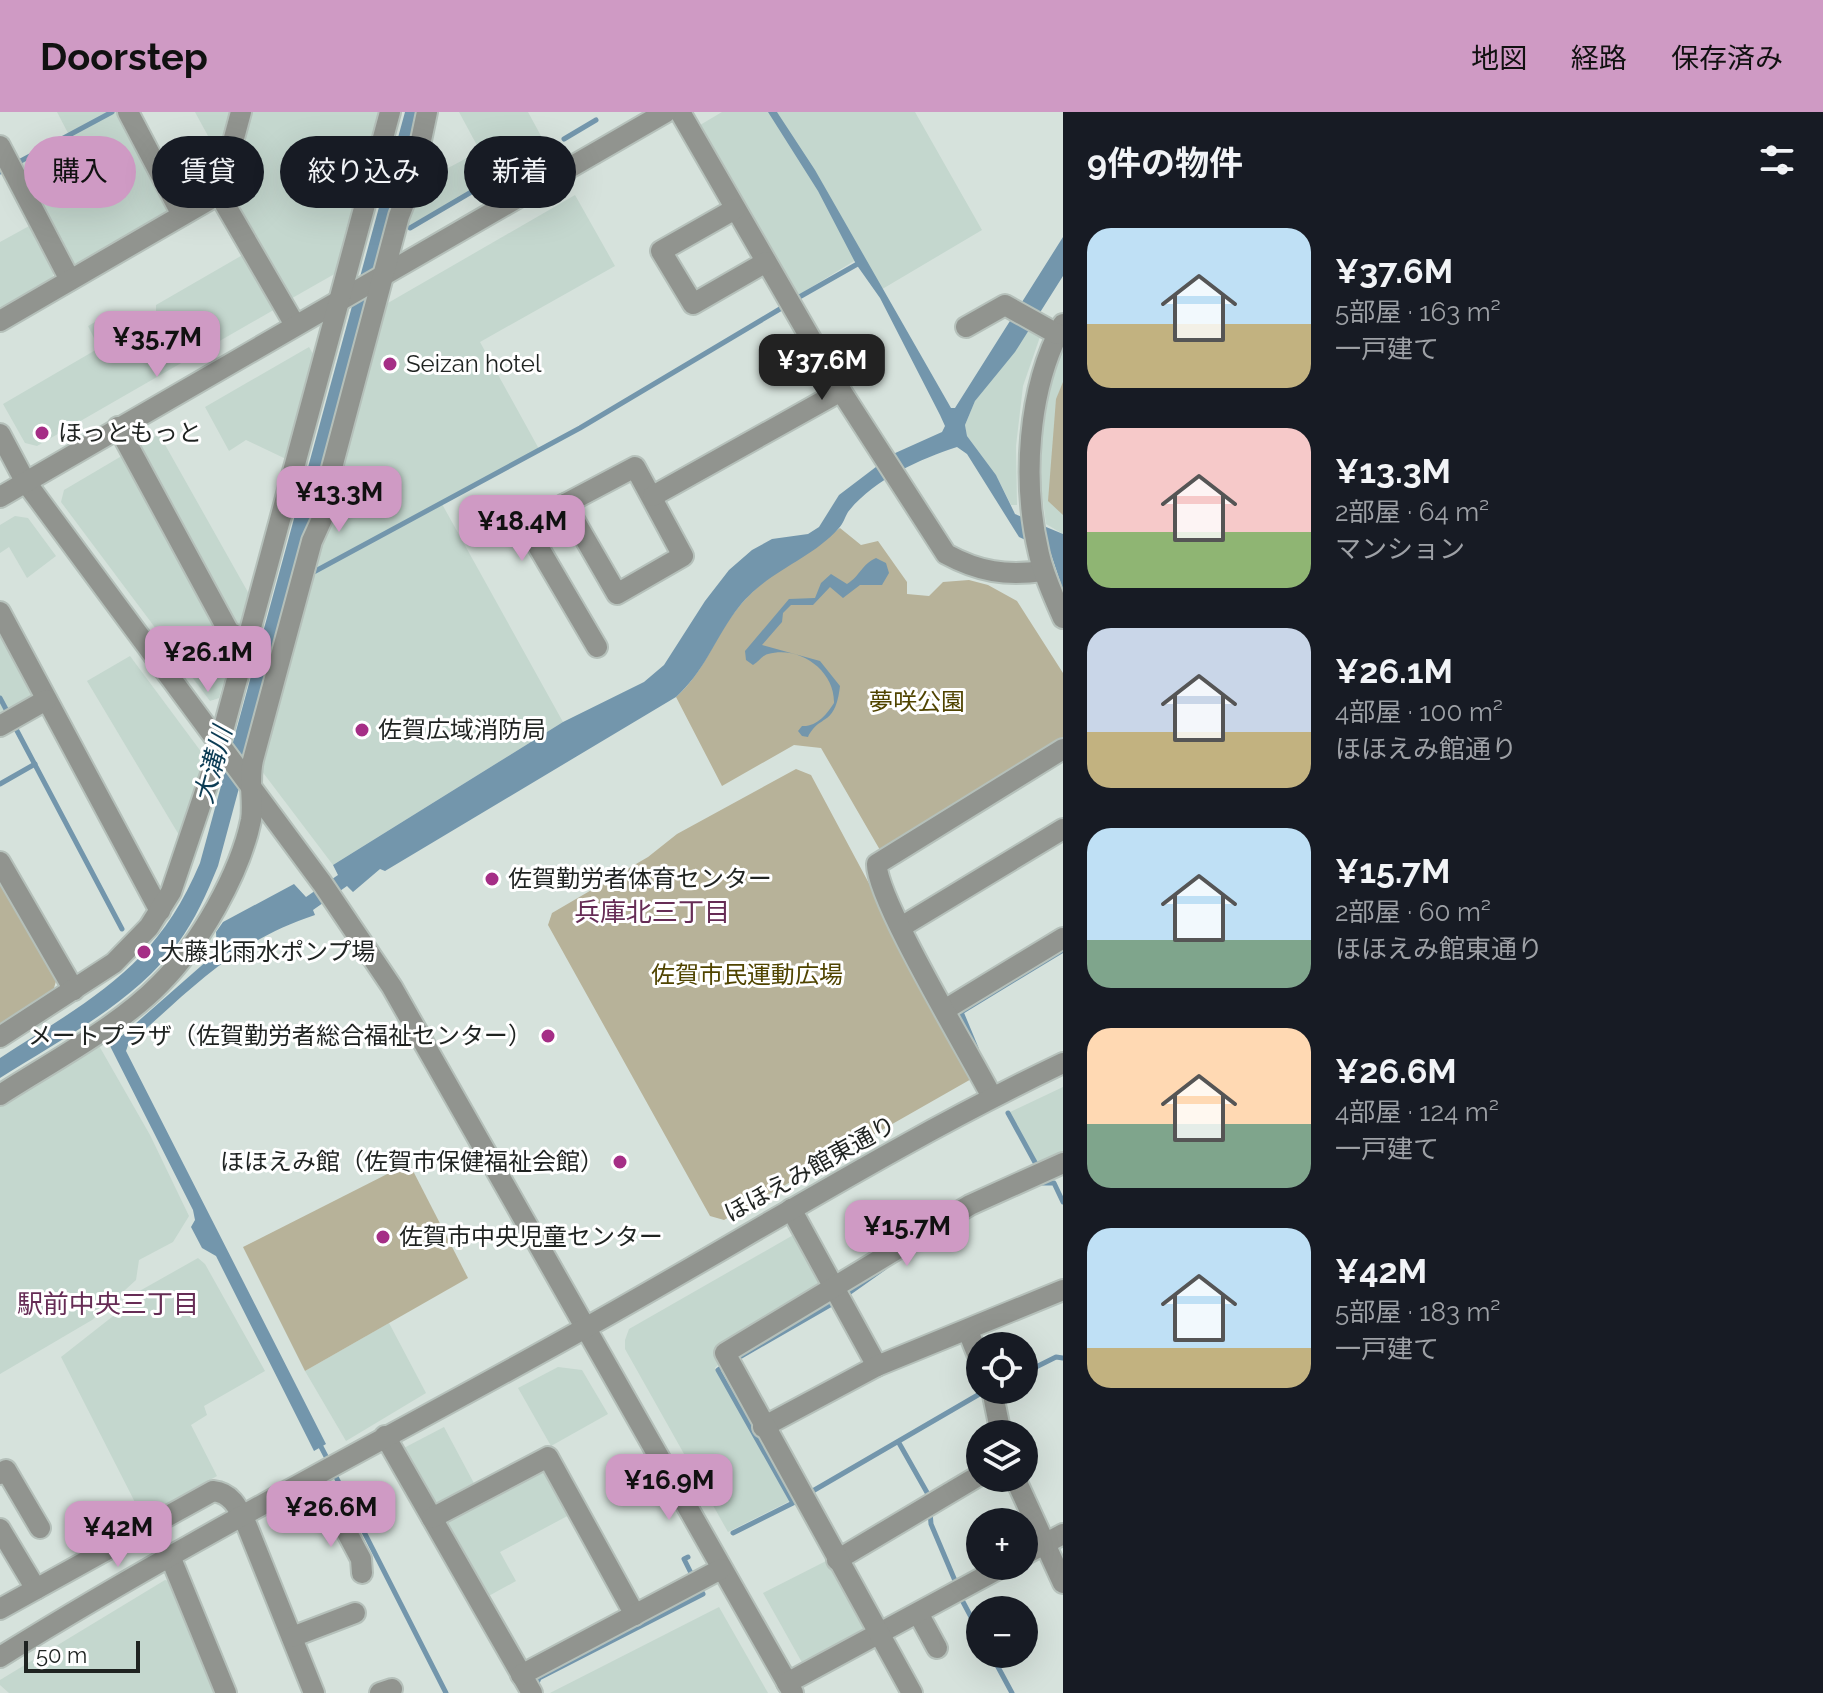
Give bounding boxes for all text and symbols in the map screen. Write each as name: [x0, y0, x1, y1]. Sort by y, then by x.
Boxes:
text: Doorstep: [40, 34, 208, 79]
text: 地図: [1471, 42, 1527, 75]
text: 経路: [1571, 42, 1627, 75]
text: 保存済み: [1671, 42, 1783, 75]
chip: 購入: [24, 136, 136, 208]
chip: 賃貸: [152, 136, 264, 208]
chip: 絞り込み: [280, 136, 448, 208]
chip: 新着: [464, 136, 576, 208]
icon: filters: [1755, 138, 1799, 182]
text: 9件の物件: [1087, 143, 1243, 183]
text: ¥37.6M: [1335, 251, 1453, 291]
icon: home: [1151, 260, 1247, 356]
text: 5部屋 · 163 m²: [1335, 297, 1501, 327]
pin: ¥35.7M: [92, 311, 222, 379]
text: ¥35.7M: [112, 322, 202, 352]
pin: ¥37.6M: [757, 334, 887, 402]
text: 一戸建て: [1335, 334, 1439, 364]
text: ¥37.6M: [777, 345, 867, 375]
place label: Seizan hotel: [406, 349, 542, 378]
marker: Seizan hotel: [381, 355, 399, 373]
place label: ほっともっと: [58, 418, 202, 447]
marker: ほっともっと: [33, 424, 51, 442]
text: ¥13.3M: [1335, 451, 1451, 491]
icon: home: [1151, 460, 1247, 556]
pin: ¥13.3M: [274, 466, 404, 534]
text: ¥13.3M: [295, 477, 383, 507]
pin: ¥18.4M: [457, 495, 587, 563]
text: 2部屋 · 64 m²: [1335, 497, 1489, 527]
text: ¥18.4M: [477, 506, 567, 536]
text: マンション: [1335, 534, 1465, 564]
pin: ¥26.1M: [143, 626, 273, 694]
text: ¥26.1M: [163, 637, 253, 667]
text: ¥26.1M: [1335, 651, 1453, 691]
icon: home: [1151, 660, 1247, 756]
park label: 夢咲公園: [869, 687, 965, 716]
text: 4部屋 · 100 m²: [1335, 697, 1503, 727]
place label: 佐賀広域消防局: [378, 715, 546, 744]
water label: 大溝川: [188, 721, 238, 807]
marker: 佐賀広域消防局: [353, 721, 371, 739]
text: ほほえみ館通り: [1335, 734, 1517, 764]
text: ¥15.7M: [1335, 851, 1450, 891]
icon: home: [1151, 860, 1247, 956]
place label: 佐賀勤労者体育センター: [508, 864, 772, 893]
marker: 佐賀勤労者体育センター: [483, 870, 501, 888]
district label: 兵庫北三丁目: [574, 897, 730, 927]
text: 2部屋 · 60 m²: [1335, 897, 1491, 927]
text: ほほえみ館東通り: [1335, 934, 1543, 964]
place label: 大藤北雨水ポンプ場: [160, 937, 375, 966]
marker: 大藤北雨水ポンプ場: [135, 943, 153, 961]
park label: 佐賀市民運動広場: [651, 960, 843, 989]
place label: メートプラザ（佐賀勤労者総合福祉センター）: [28, 1021, 532, 1050]
marker: メートプラザ（佐賀勤労者総合福祉センター）: [539, 1027, 557, 1045]
text: ¥26.6M: [1335, 1051, 1457, 1091]
icon: home: [1151, 1060, 1247, 1156]
text: 4部屋 · 124 m²: [1335, 1097, 1499, 1127]
street label: ほほえみ館東通り: [719, 1109, 901, 1228]
text: 一戸建て: [1335, 1134, 1439, 1164]
place label: ほほえみ館（佐賀市保健福祉会館）: [220, 1147, 604, 1176]
marker: ほほえみ館（佐賀市保健福祉会館）: [611, 1153, 629, 1171]
pin: ¥15.7M: [842, 1200, 972, 1268]
text: ¥15.7M: [863, 1211, 951, 1241]
place label: 佐賀市中央児童センター: [399, 1222, 663, 1251]
marker: 佐賀市中央児童センター: [374, 1228, 392, 1246]
text: ¥42M: [1335, 1251, 1427, 1291]
icon: home: [1151, 1260, 1247, 1356]
district label: 駅前中央三丁目: [17, 1289, 199, 1319]
text: 5部屋 · 183 m²: [1335, 1297, 1500, 1327]
map controls: [966, 1332, 1038, 1668]
button: locate: [966, 1332, 1038, 1404]
text: 一戸建て: [1335, 1334, 1439, 1364]
button: layers: [966, 1420, 1038, 1492]
pin: ¥16.9M: [604, 1454, 734, 1522]
text: ¥16.9M: [624, 1465, 714, 1495]
pin: ¥26.6M: [266, 1481, 396, 1549]
text: ¥26.6M: [284, 1492, 378, 1522]
pin: ¥42M: [71, 1501, 165, 1569]
button: +: [966, 1508, 1038, 1580]
text: ¥42M: [83, 1512, 153, 1542]
button: −: [966, 1596, 1038, 1668]
scale bar: [24, 1637, 140, 1673]
text: 50 m: [36, 1642, 87, 1668]

